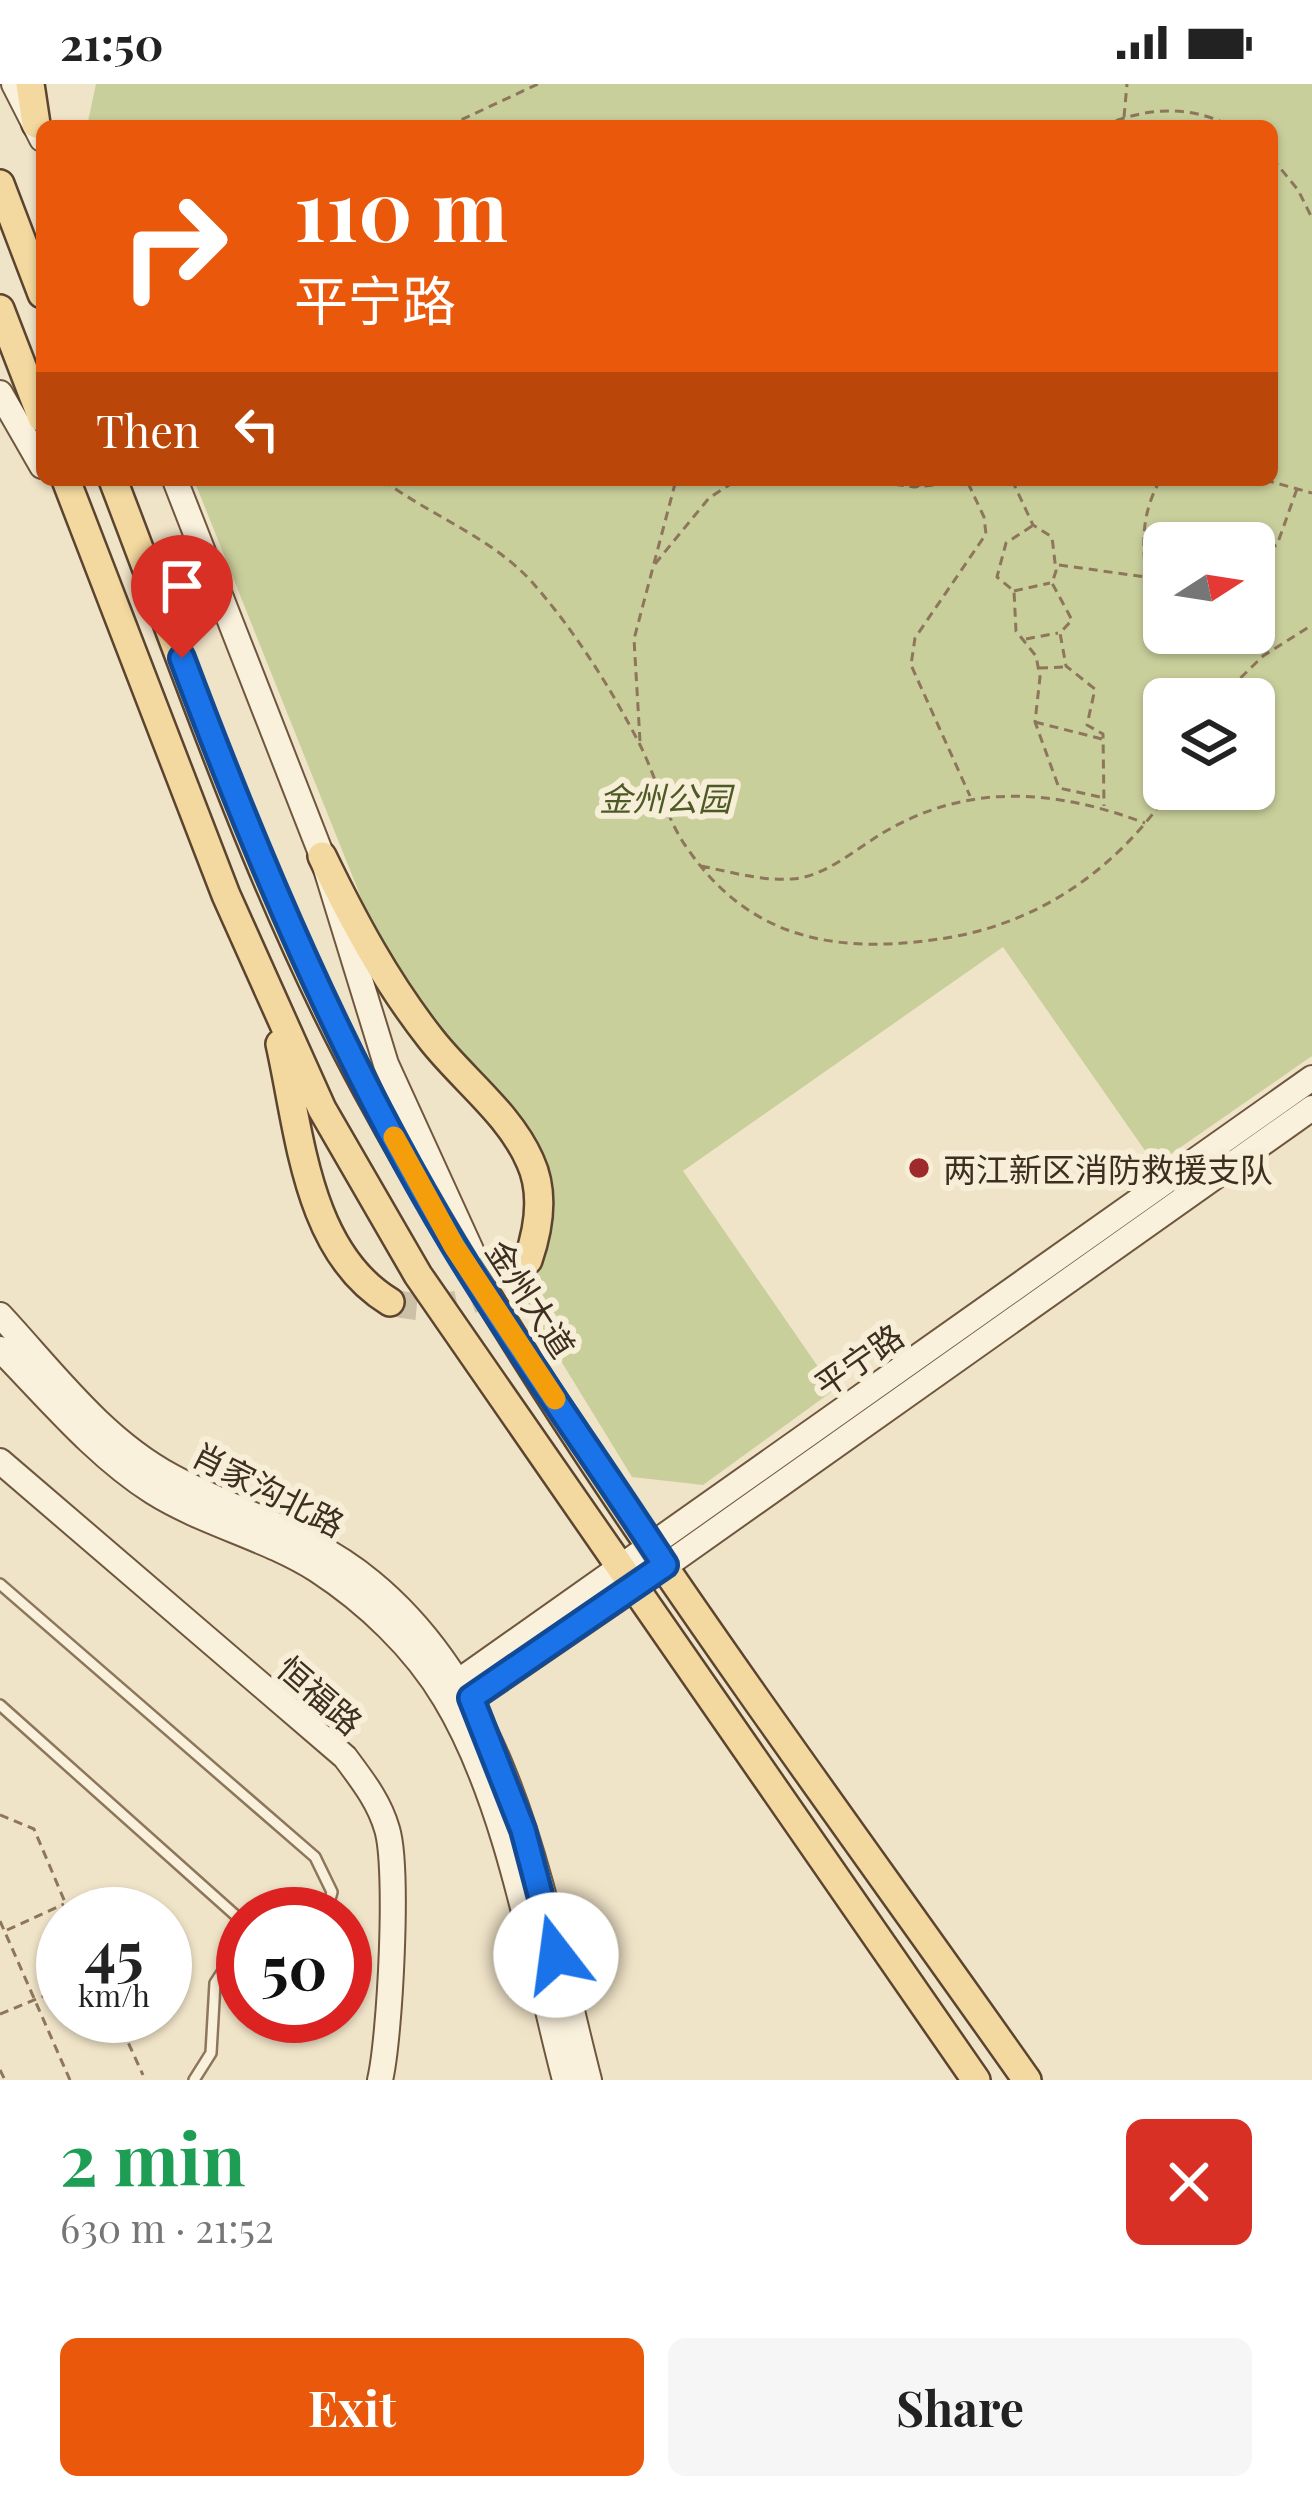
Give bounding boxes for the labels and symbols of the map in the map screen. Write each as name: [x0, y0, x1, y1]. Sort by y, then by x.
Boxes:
north arrow: [1143, 522, 1275, 654]
pin: [131, 535, 233, 658]
park label: 金州公园: [599, 775, 735, 819]
place label: 两江新区消防救援支队: [943, 1146, 1273, 1190]
marker: 两江新区消防救援支队: [906, 1155, 932, 1181]
street label: 金州大道: [478, 1231, 586, 1365]
street label: 平宁路: [805, 1313, 911, 1405]
street label: 肖家沟北路: [186, 1431, 352, 1545]
street label: 恒福路: [269, 1645, 373, 1743]
speed limit sign: 50: [216, 1887, 372, 2043]
position arrow: [493, 1892, 619, 2018]

